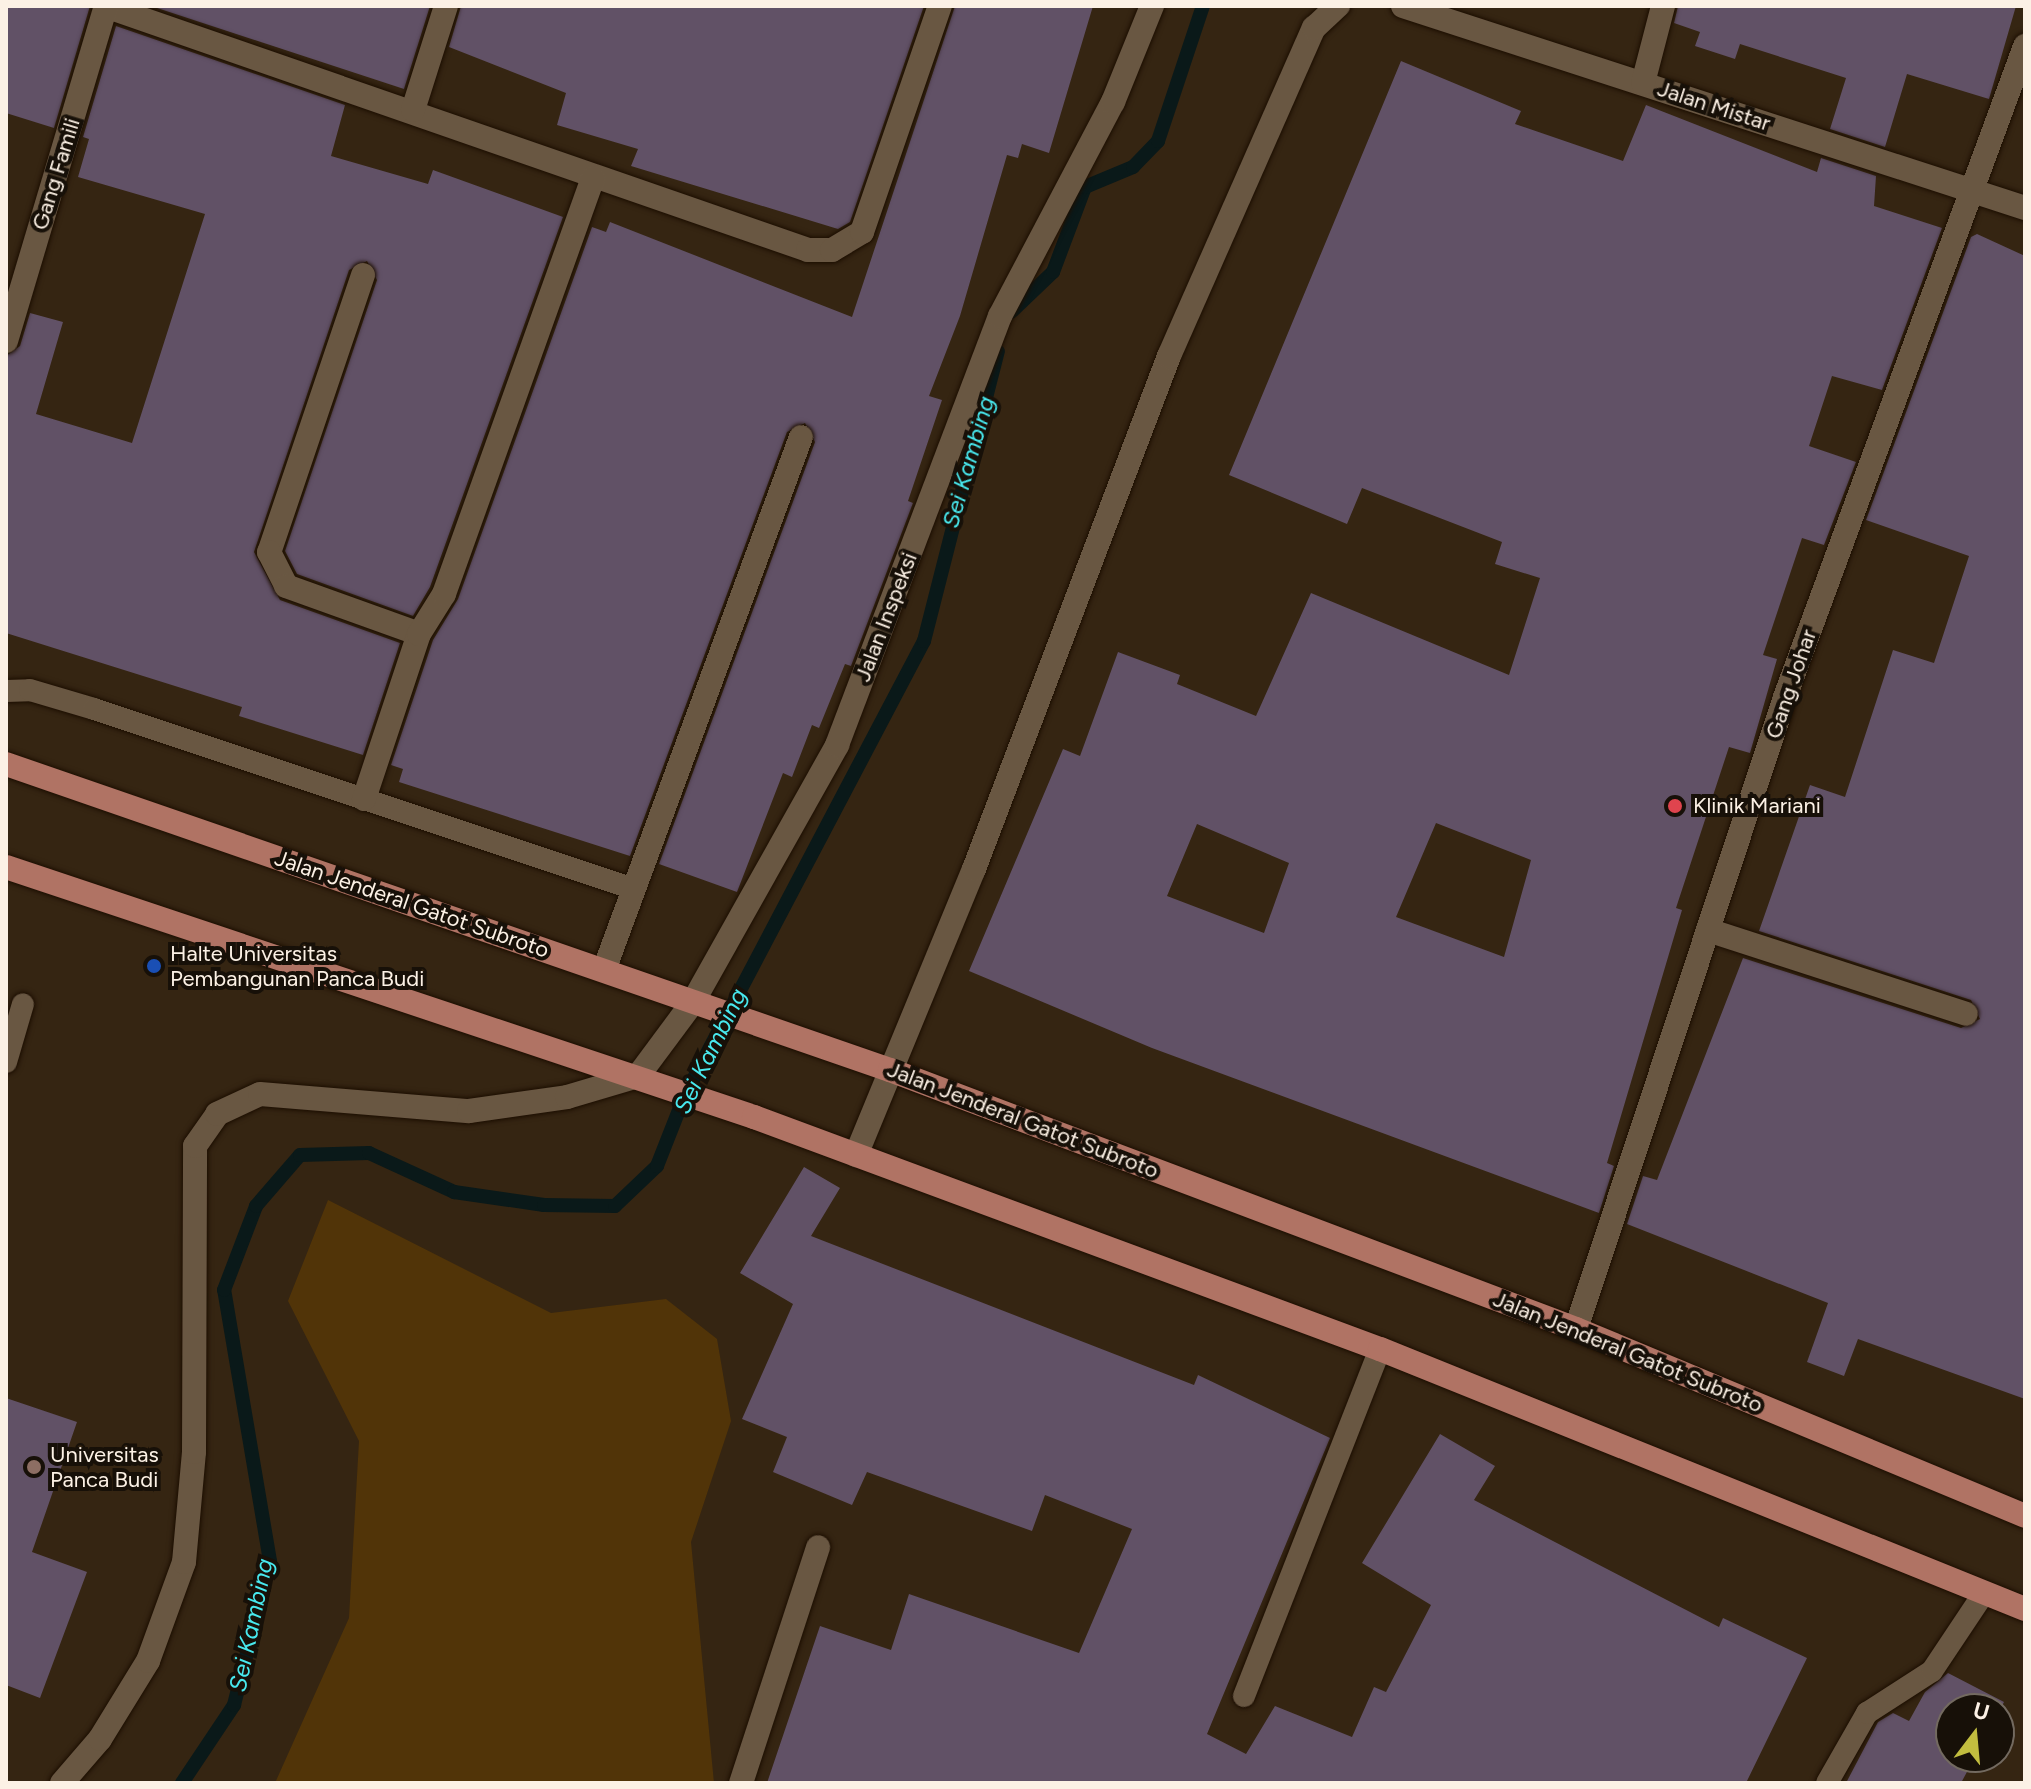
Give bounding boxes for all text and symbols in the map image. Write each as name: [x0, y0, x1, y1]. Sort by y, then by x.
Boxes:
street label: Jalan Mistar: [1654, 75, 1774, 137]
street label: Gang Famili: [27, 115, 85, 233]
water label: Sei Kambing: [935, 393, 1001, 531]
street label: Jalan Inspeksi: [849, 549, 923, 685]
street label: Gang Johar: [1760, 626, 1822, 742]
place label: Klinik Mariani: [1693, 793, 1821, 819]
marker: Klinik Mariani: [1664, 795, 1686, 817]
street label: Jalan Jenderal Gatot Subroto: [271, 845, 553, 963]
place label: Halte Universitas Pembangunan Panca Budi: [170, 940, 424, 992]
marker: Halte Universitas Pembangunan Panca Budi: [145, 957, 163, 975]
water label: Sei Kambing: [667, 984, 753, 1118]
street label: Jalan Jenderal Gatot Subroto: [884, 1056, 1162, 1184]
street label: Jalan Jenderal Gatot Subroto: [1489, 1286, 1767, 1418]
place label: Universitas Panca Budi: [50, 1441, 159, 1492]
marker: Universitas Panca Budi: [25, 1458, 43, 1476]
water label: Sei Kambing: [223, 1556, 279, 1694]
north arrow: [1935, 1693, 2015, 1773]
text: U: [1970, 1696, 1992, 1726]

